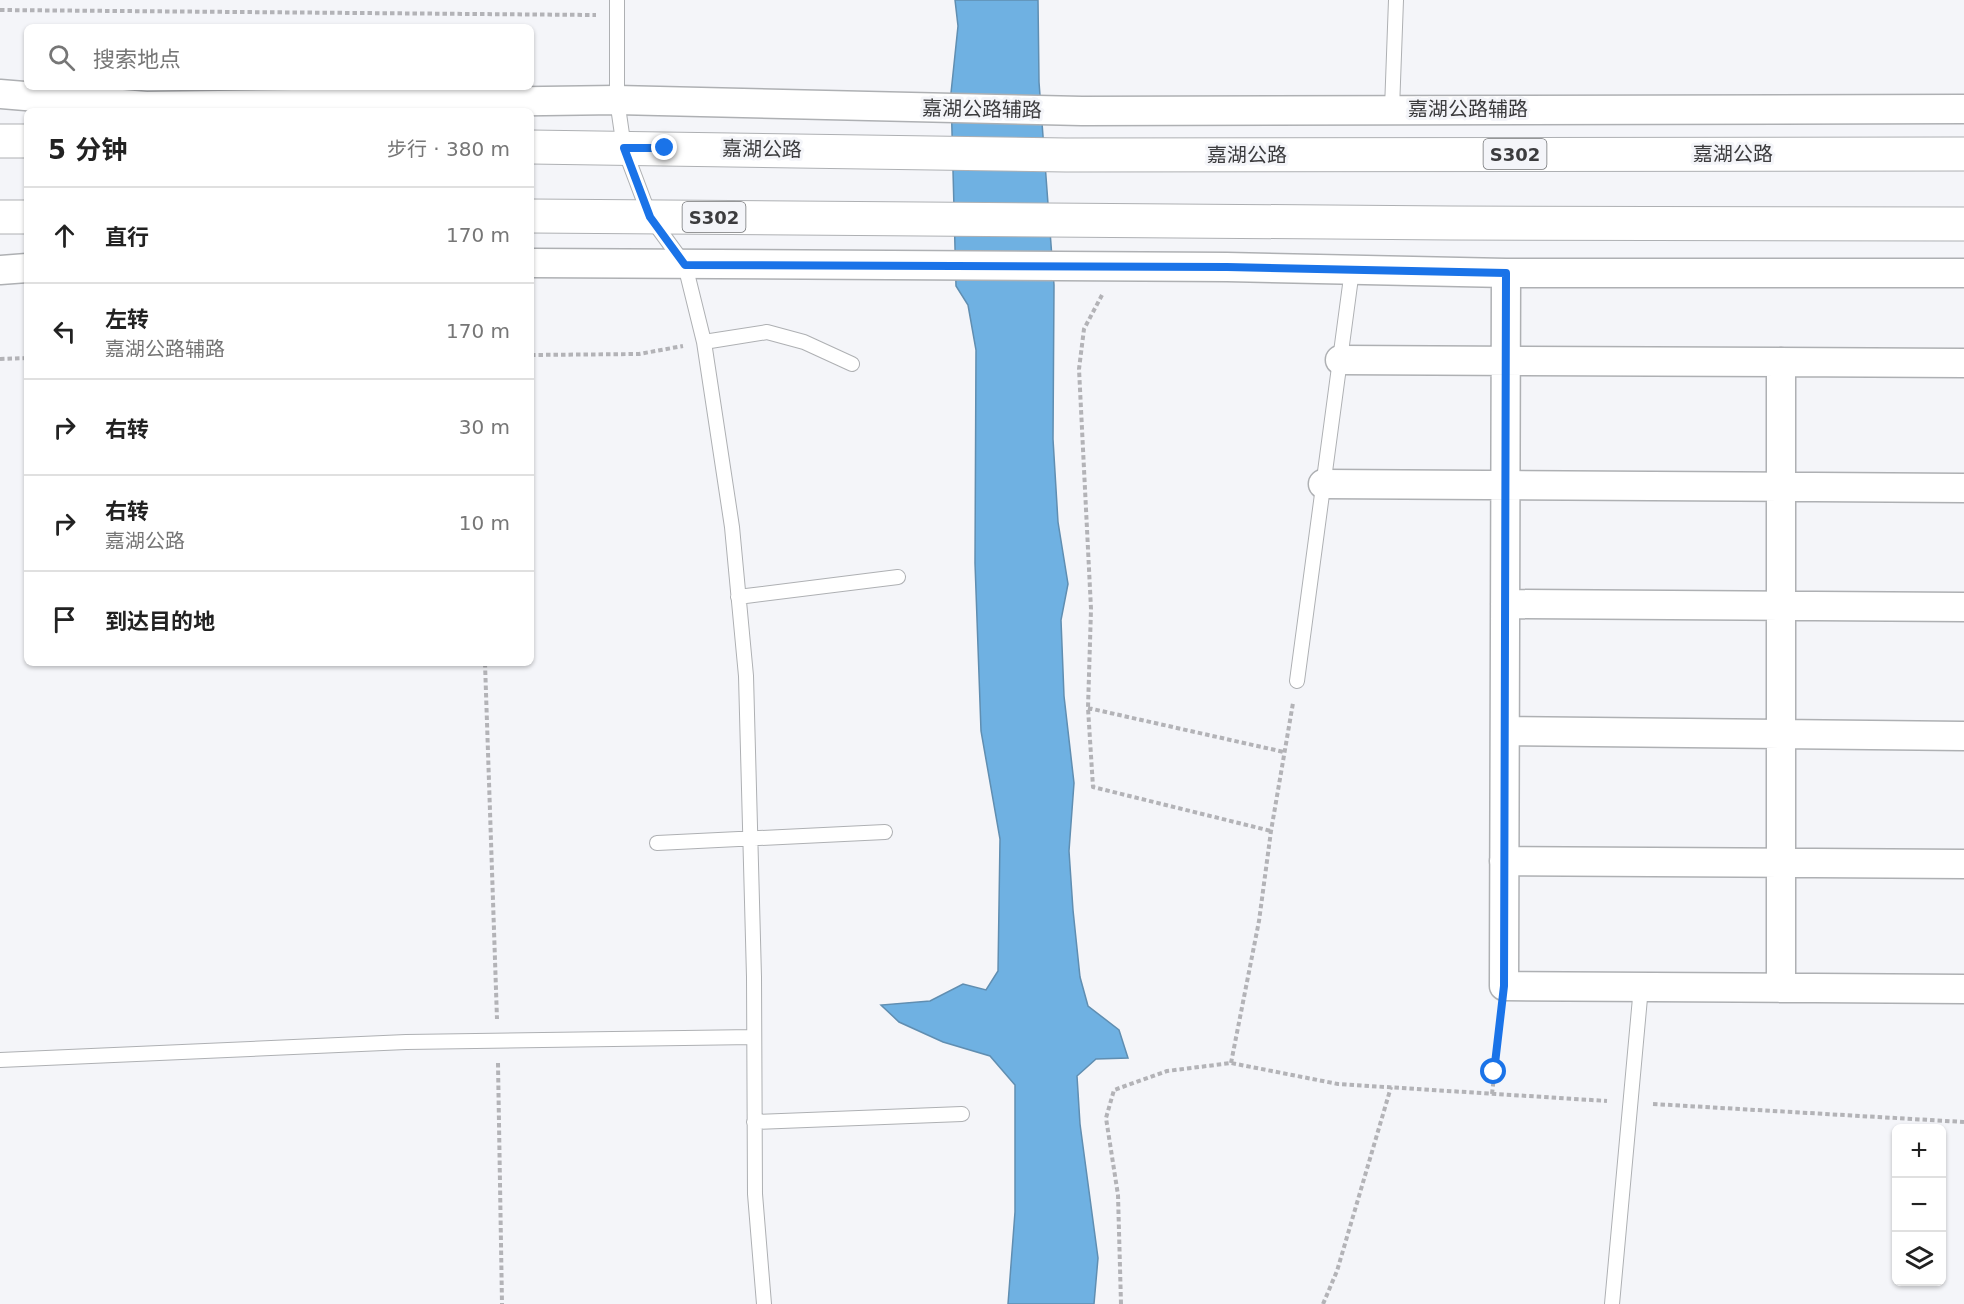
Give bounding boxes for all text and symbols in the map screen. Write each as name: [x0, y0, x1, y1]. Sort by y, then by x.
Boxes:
search box: [24, 24, 534, 90]
icon: search: [45, 41, 78, 74]
text: 搜索地点: [93, 47, 181, 72]
street label: 嘉湖公路辅路: [922, 96, 1042, 122]
street label: 嘉湖公路辅路: [1408, 97, 1528, 121]
route end: [651, 134, 677, 160]
text: 5 分钟: [48, 135, 127, 165]
street label: 嘉湖公路: [722, 136, 802, 162]
text: 步行 · 380 m: [387, 137, 510, 161]
road number: S302: [1484, 139, 1546, 169]
street label: 嘉湖公路: [1693, 142, 1773, 166]
street label: 嘉湖公路: [1207, 143, 1287, 167]
road number: S302: [682, 202, 746, 232]
icon: ahead: [48, 219, 81, 252]
text: 170 m: [446, 223, 510, 247]
text: 直行: [105, 225, 149, 250]
text: 左转: [105, 307, 149, 332]
icon: left: [48, 315, 81, 348]
text: 170 m: [446, 319, 510, 343]
text: 嘉湖公路辅路: [105, 337, 225, 361]
icon: right: [48, 411, 81, 444]
text: 30 m: [459, 415, 510, 439]
text: 右转: [105, 417, 149, 442]
text: 右转: [105, 499, 149, 524]
icon: right: [48, 507, 81, 540]
text: 10 m: [459, 511, 510, 535]
text: 嘉湖公路: [105, 529, 185, 553]
icon: arrive: [48, 603, 81, 636]
text: 到达目的地: [105, 609, 215, 634]
route start: [1480, 1058, 1506, 1084]
map controls: [1892, 1124, 1946, 1286]
button: +: [1892, 1124, 1946, 1178]
button: −: [1892, 1178, 1946, 1232]
button: layers: [1892, 1232, 1946, 1286]

